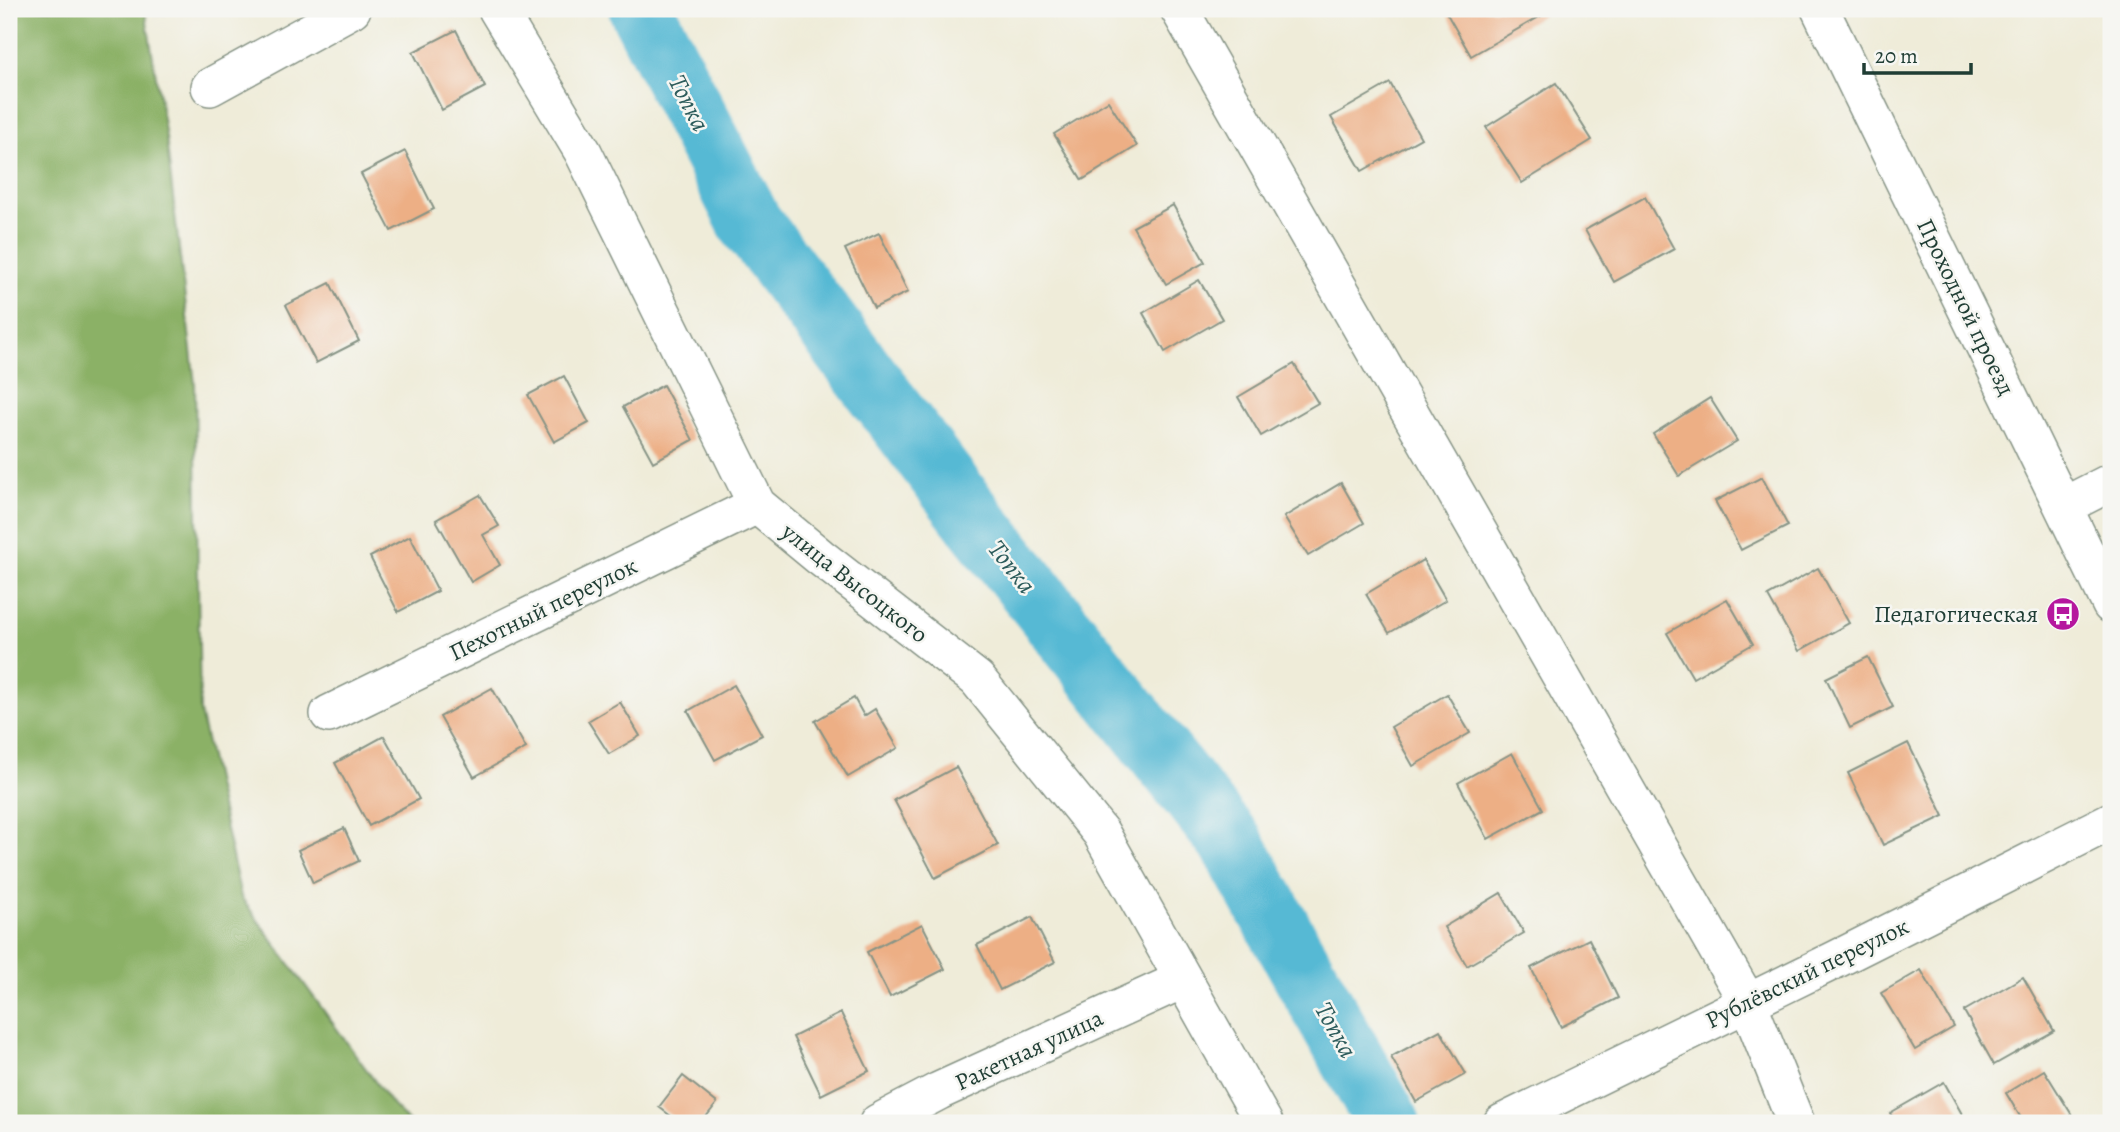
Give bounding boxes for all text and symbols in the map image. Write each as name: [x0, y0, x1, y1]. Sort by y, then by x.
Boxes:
scale bar: [1864, 32, 1971, 76]
text: 20 m: [1875, 42, 1918, 70]
water label: Топка: [660, 69, 718, 137]
street label: Проходной проезд: [1909, 213, 2023, 401]
street label: улица Высоцкого: [774, 515, 935, 650]
water label: Топка: [980, 533, 1044, 601]
street label: Пехотный переулок: [444, 550, 642, 668]
bus stop icon: Педагогическая: [2044, 595, 2082, 633]
place label: Педагогическая: [1874, 598, 2038, 630]
street label: Рублёвский переулок: [1700, 910, 1914, 1036]
water label: Топка: [1306, 996, 1366, 1064]
street label: Ракетная улица: [950, 1002, 1108, 1098]

